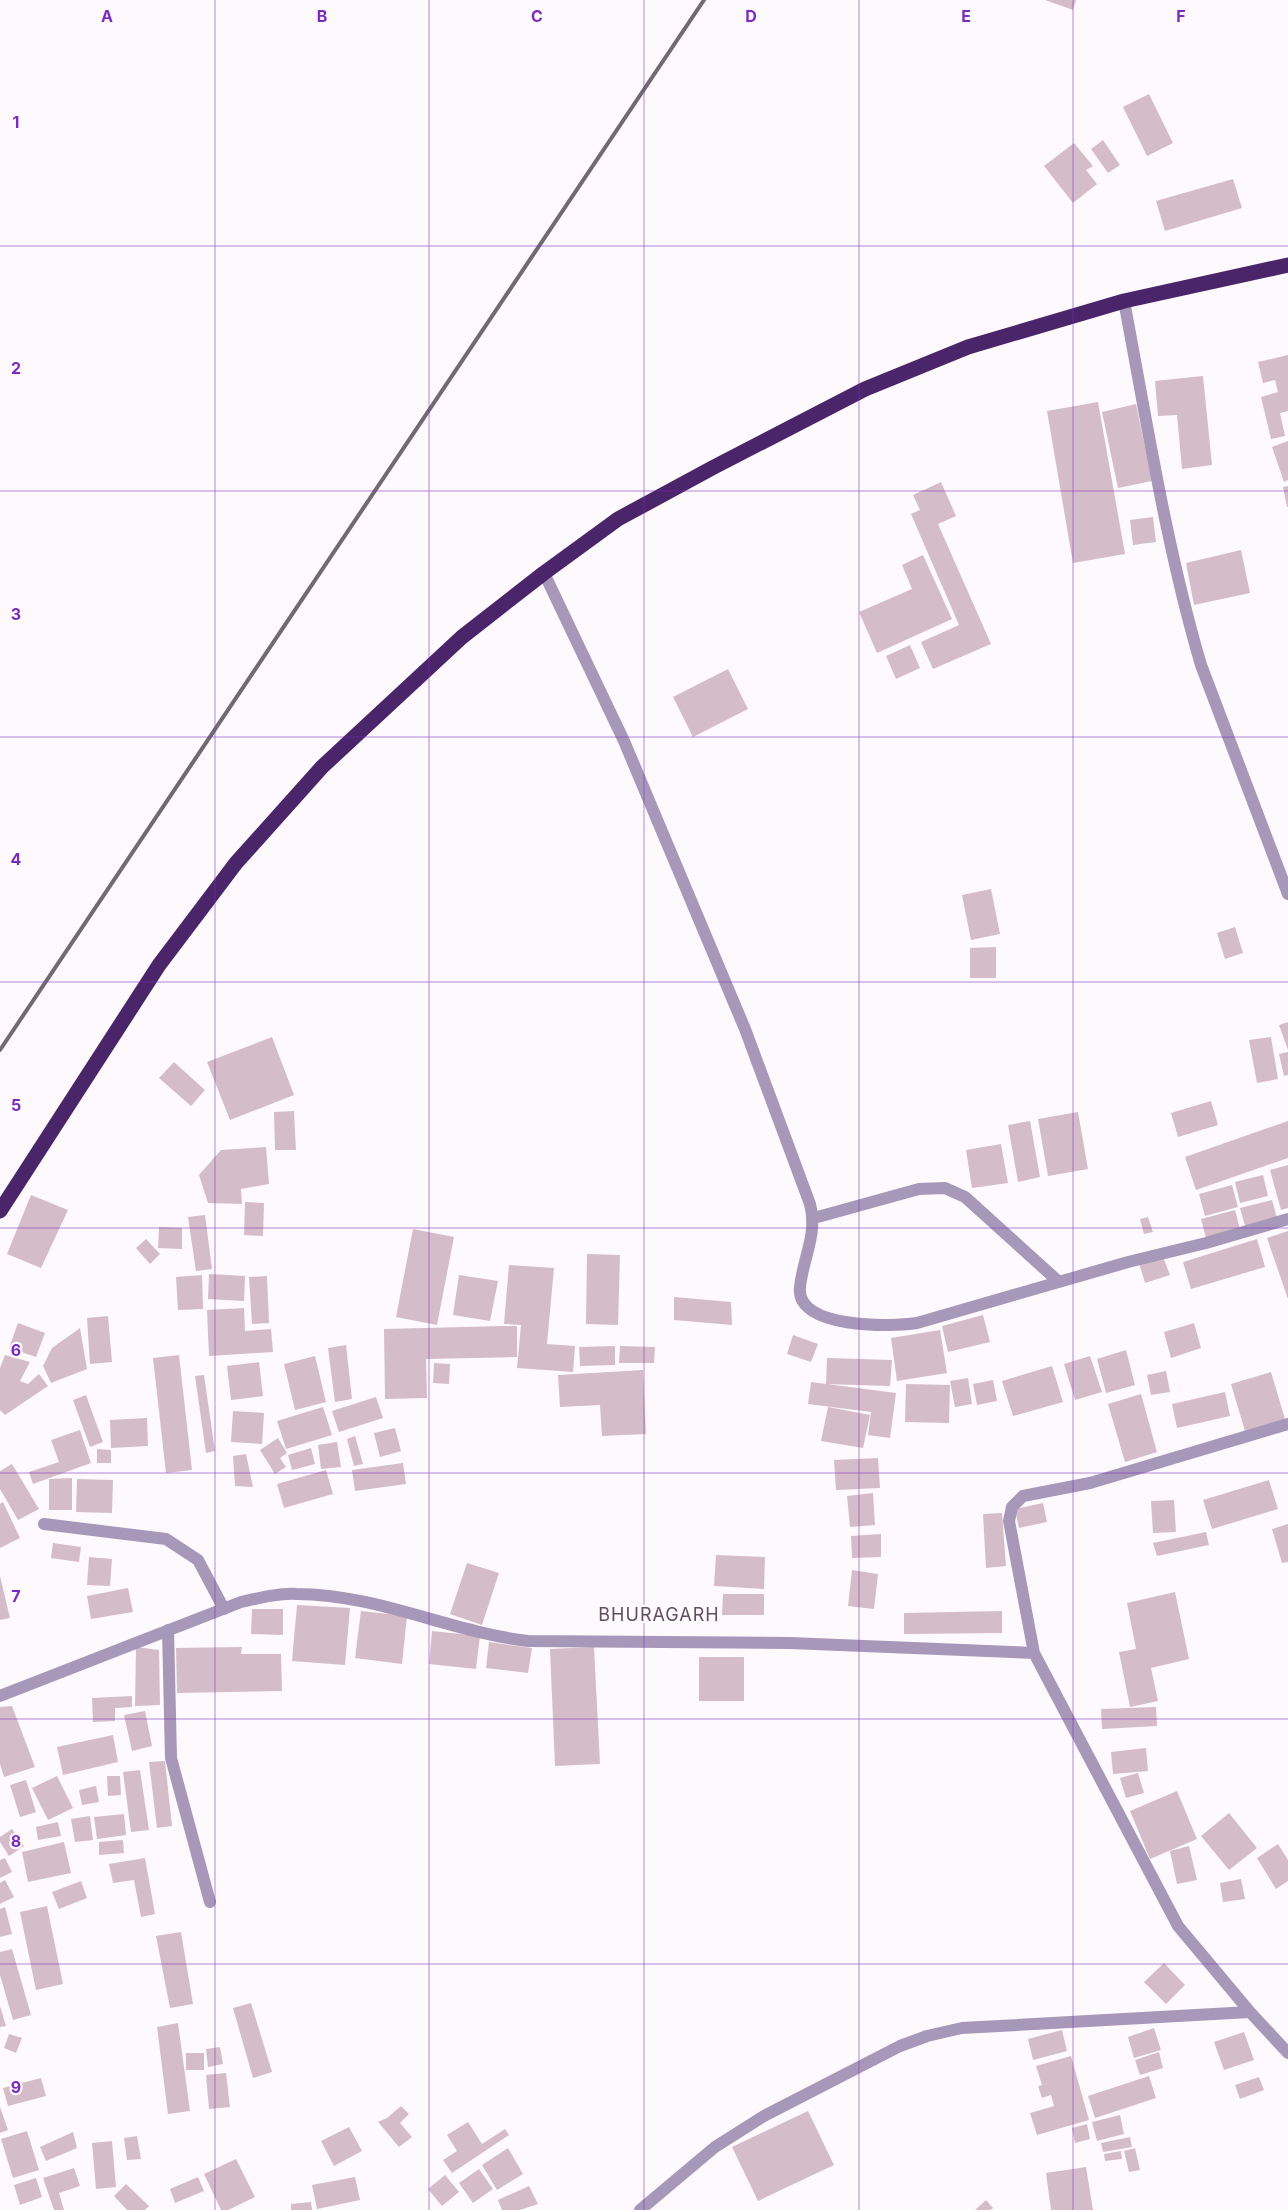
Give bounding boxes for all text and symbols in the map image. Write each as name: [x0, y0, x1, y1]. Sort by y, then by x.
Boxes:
text: A: [101, 6, 113, 26]
text: B: [317, 6, 327, 26]
text: C: [531, 6, 543, 26]
text: D: [745, 6, 757, 26]
text: E: [961, 6, 971, 26]
text: F: [1176, 6, 1186, 26]
text: 1: [13, 112, 19, 132]
text: 2: [11, 358, 21, 378]
text: 3: [11, 604, 21, 624]
text: 4: [11, 849, 22, 869]
text: 5: [11, 1095, 21, 1115]
text: 6: [11, 1340, 21, 1360]
text: 7: [11, 1586, 21, 1606]
district label: BHURAGARH: [598, 1604, 720, 1625]
text: 8: [11, 1831, 21, 1851]
text: 9: [11, 2077, 21, 2097]

